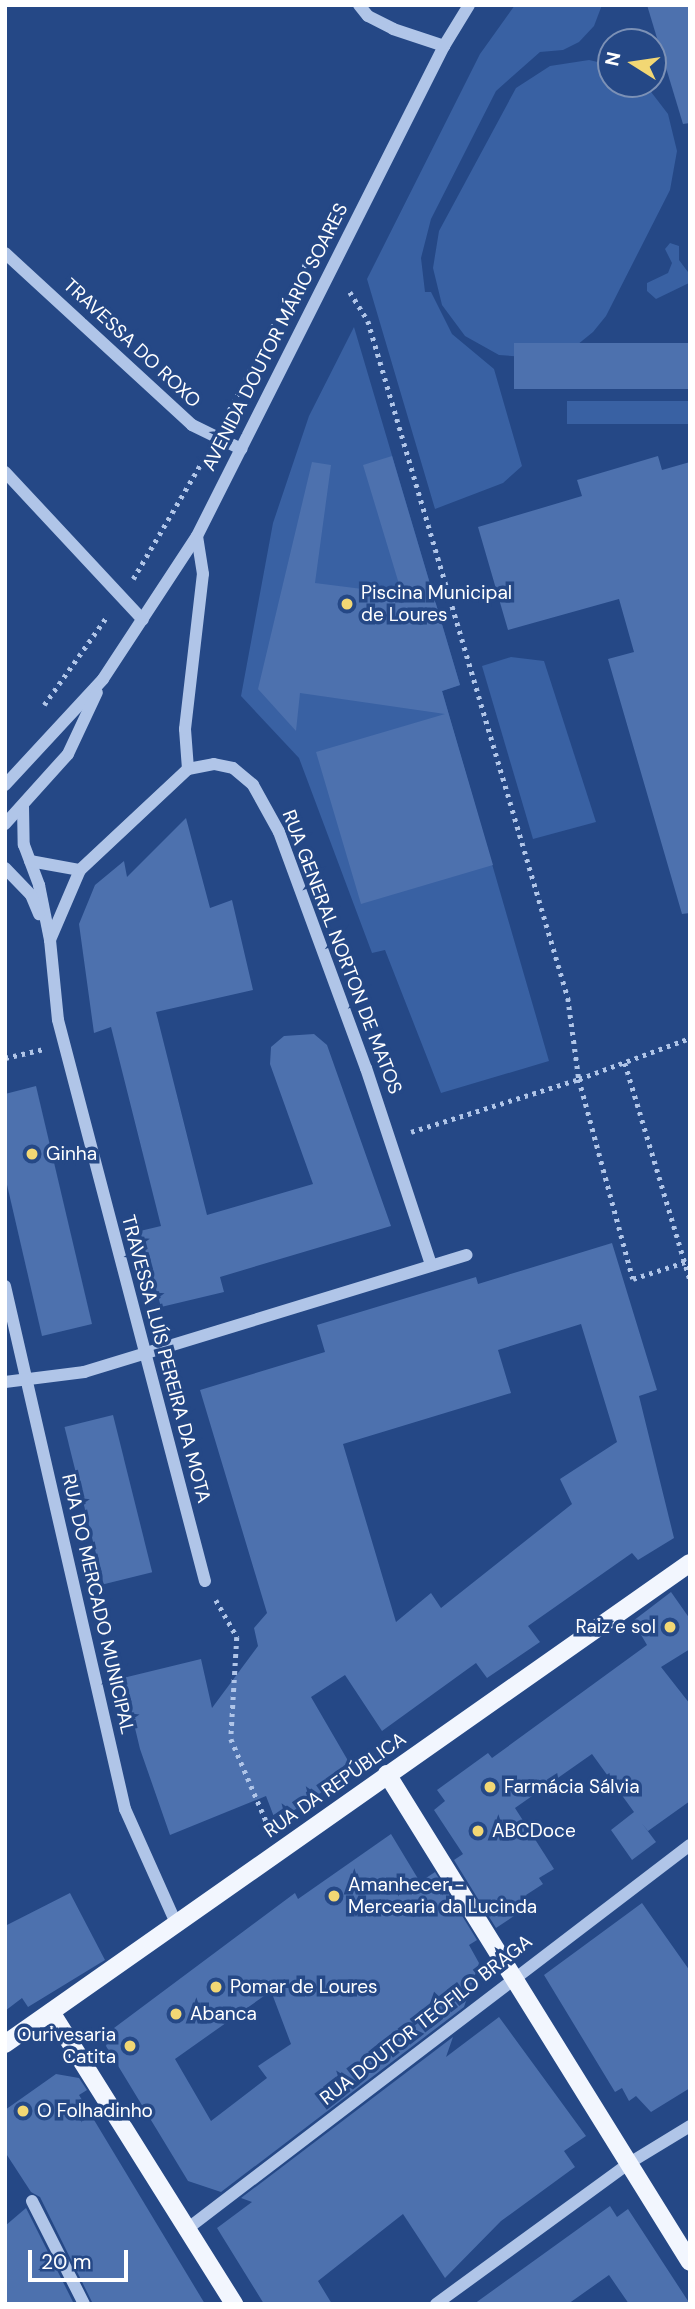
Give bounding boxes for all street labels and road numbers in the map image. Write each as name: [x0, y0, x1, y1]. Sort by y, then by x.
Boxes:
street label: AVENIDA DOUTOR MÁRIO SOARES: [197, 199, 353, 475]
street label: TRAVESSA DO ROXO: [59, 274, 205, 412]
street label: RUA GENERAL NORTON DE MATOS: [277, 807, 407, 1097]
street label: TRAVESSA LUÍS PEREIRA DA MOTA: [117, 1213, 215, 1505]
street label: RUA DO MERCADO MUNICIPAL: [57, 1472, 139, 1736]
street label: RUA DA REPÚBLICA: [260, 1727, 410, 1843]
street label: RUA DOUTOR TEÓFILO BRAGA: [315, 1930, 537, 2110]

